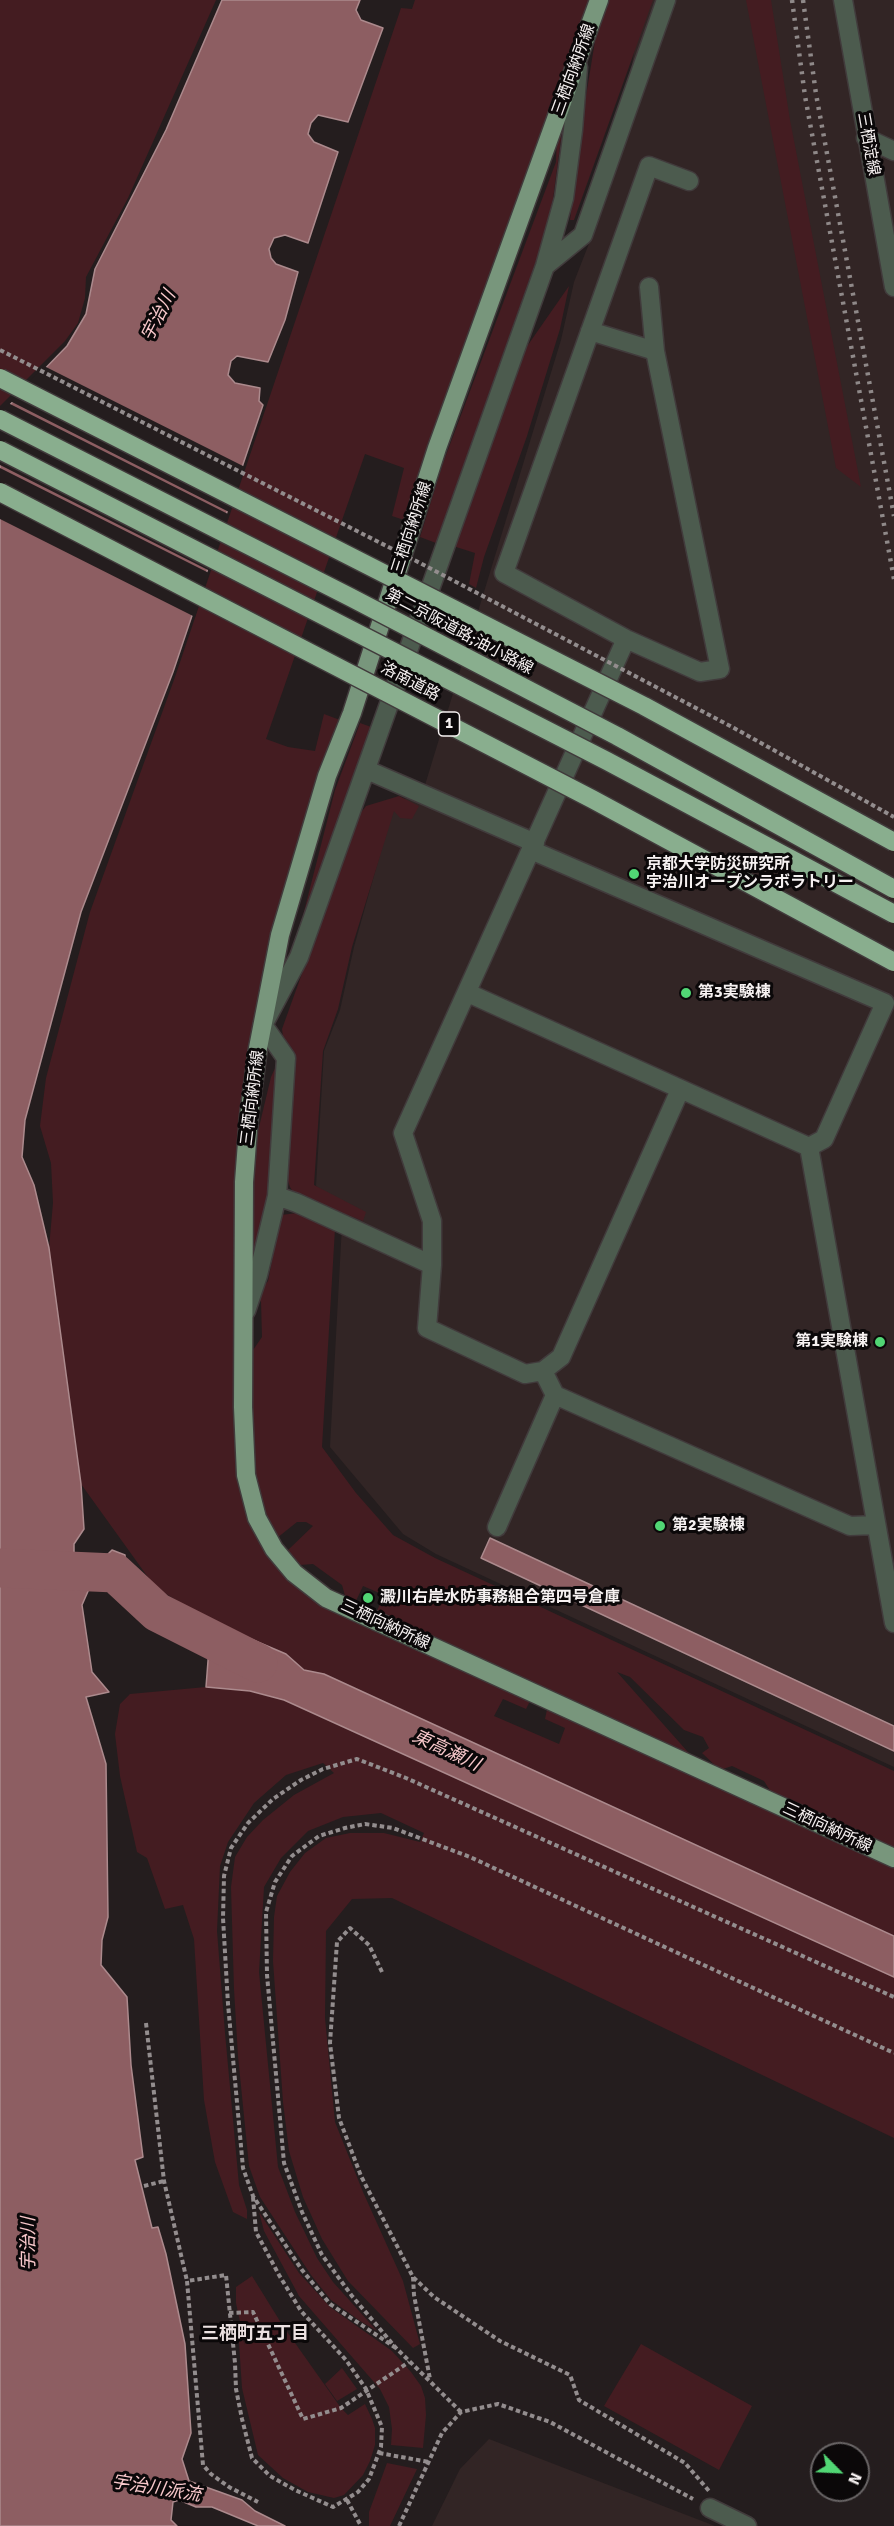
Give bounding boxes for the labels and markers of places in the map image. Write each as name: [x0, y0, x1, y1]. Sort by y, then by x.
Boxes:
place label: 京都大学防災研究所 宇治川オープンラボラトリー: [646, 855, 854, 893]
marker: 京都大学防災研究所 宇治川オープンラボラトリー: [627, 867, 641, 881]
place label: 第3実験棟: [698, 983, 771, 1003]
marker: 第3実験棟: [679, 986, 693, 1000]
place label: 第1実験棟: [795, 1332, 868, 1352]
marker: 第1実験棟: [873, 1335, 887, 1349]
place label: 第2実験棟: [672, 1516, 745, 1536]
marker: 第2実験棟: [653, 1519, 667, 1533]
place label: 澱川右岸水防事務組合第四号倉庫: [380, 1588, 620, 1608]
marker: 澱川右岸水防事務組合第四号倉庫: [361, 1591, 375, 1605]

